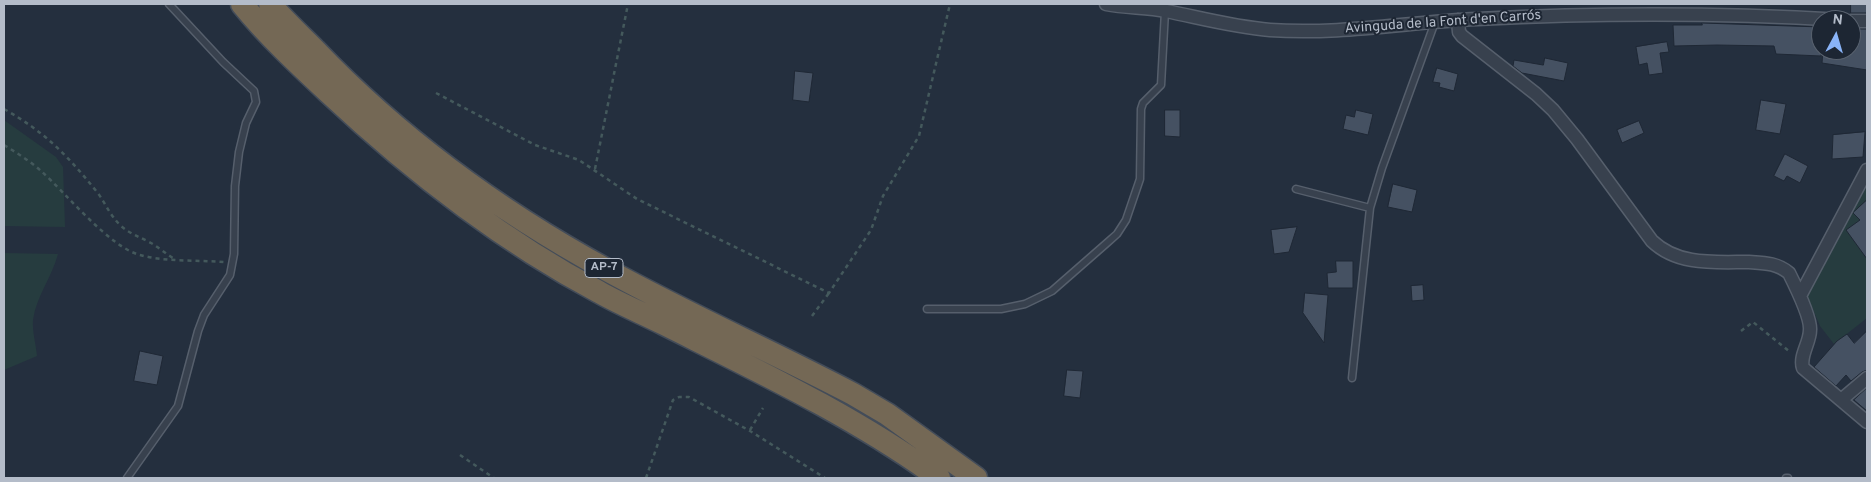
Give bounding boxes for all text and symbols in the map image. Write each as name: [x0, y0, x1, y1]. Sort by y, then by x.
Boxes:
street label: Avinguda de la Font d'en Carrós: [1344, 8, 1542, 38]
north arrow: [1811, 10, 1861, 60]
text: N: [1832, 12, 1843, 30]
road number: AP-7: [585, 258, 623, 278]

